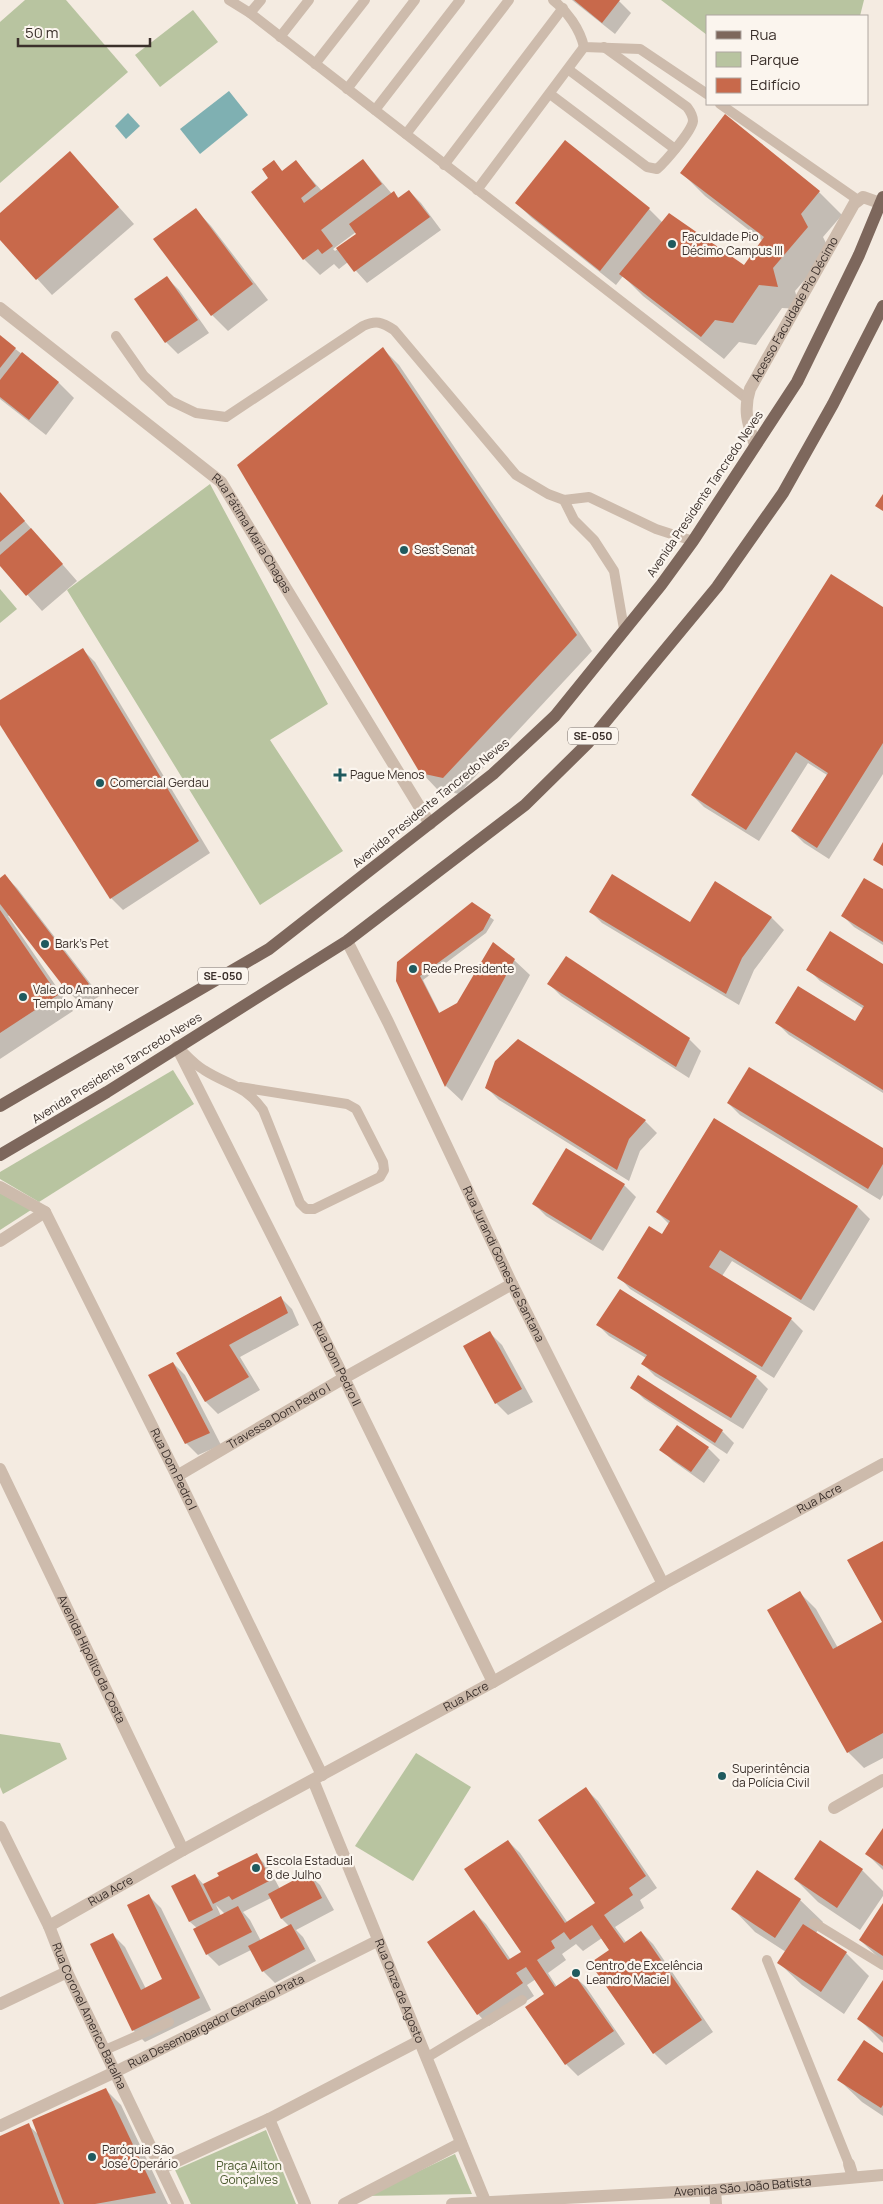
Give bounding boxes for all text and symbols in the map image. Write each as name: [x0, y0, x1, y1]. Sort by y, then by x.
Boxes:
scale bar: [18, 15, 150, 47]
legend: [706, 15, 868, 105]
text: 50 m: [25, 22, 59, 43]
text: Rua: [750, 24, 777, 45]
text: Parque: [750, 49, 799, 70]
text: Edifício: [750, 74, 801, 95]
place label: Faculdade Pio Décimo Campus III: [682, 228, 783, 259]
street label: Acesso Faculdade Pio Décimo: [747, 233, 842, 385]
marker: Faculdade Pio Décimo Campus III: [666, 238, 678, 250]
street label: Avenida Presidente Tancredo Neves: [642, 407, 767, 580]
street label: Rua Fátima Maria Chagas: [209, 469, 296, 596]
place label: Sest Senat: [414, 541, 475, 558]
marker: Sest Senat: [398, 544, 410, 556]
road number: SE-050: [568, 728, 618, 744]
street label: Avenida Presidente Tancredo Neves: [349, 734, 513, 871]
place label: Pague Menos: [350, 766, 425, 783]
marker: Pague Menos: [334, 769, 346, 781]
place label: Comercial Gerdau: [110, 774, 209, 791]
marker: Comercial Gerdau: [94, 777, 106, 789]
place label: Bark's Pet: [55, 935, 109, 952]
marker: Bark's Pet: [39, 938, 51, 950]
place label: Rede Presidente: [423, 960, 514, 977]
marker: Rede Presidente: [407, 963, 419, 975]
road number: SE-050: [198, 968, 248, 984]
place label: Vale do Amanhecer Templo Amany: [33, 981, 139, 1012]
marker: Vale do Amanhecer Templo Amany: [17, 991, 29, 1003]
street label: Avenida Presidente Tancredo Neves: [29, 1008, 205, 1127]
street label: Rua Jurandi Gomes de Santana: [459, 1183, 549, 1345]
street label: Rua Dom Pedro II: [309, 1319, 365, 1409]
street label: Travessa Dom Pedro I: [224, 1379, 333, 1453]
street label: Rua Dom Pedro I: [146, 1425, 201, 1513]
street label: Rua Acre: [793, 1479, 845, 1518]
street label: Avenida Hipolito da Costa: [54, 1592, 130, 1726]
street label: Rua Acre: [440, 1677, 492, 1715]
place label: Superintência da Polícia Civil: [732, 1760, 810, 1791]
marker: Superintência da Polícia Civil: [716, 1770, 728, 1782]
place label: Escola Estadual 8 de Julho: [266, 1852, 353, 1883]
marker: Escola Estadual 8 de Julho: [250, 1862, 262, 1874]
street label: Rua Acre: [85, 1871, 136, 1910]
street label: Rua Onze de Agosto: [371, 1936, 429, 2046]
street label: Rua Coronel Americo Batalha: [48, 1940, 131, 2092]
place label: Centro de Excelência Leandro Maciel: [586, 1957, 703, 1988]
marker: Centro de Excelência Leandro Maciel: [570, 1967, 582, 1979]
street label: Rua Desembargador Gervasio Prata: [125, 1970, 307, 2072]
place label: Paróquia São José Operário: [102, 2141, 178, 2172]
marker: Paróquia São José Operário: [86, 2151, 98, 2163]
park label: Praça Ailton Gonçalves: [216, 2157, 282, 2188]
street label: Avenida São João Batista: [673, 2172, 812, 2200]

